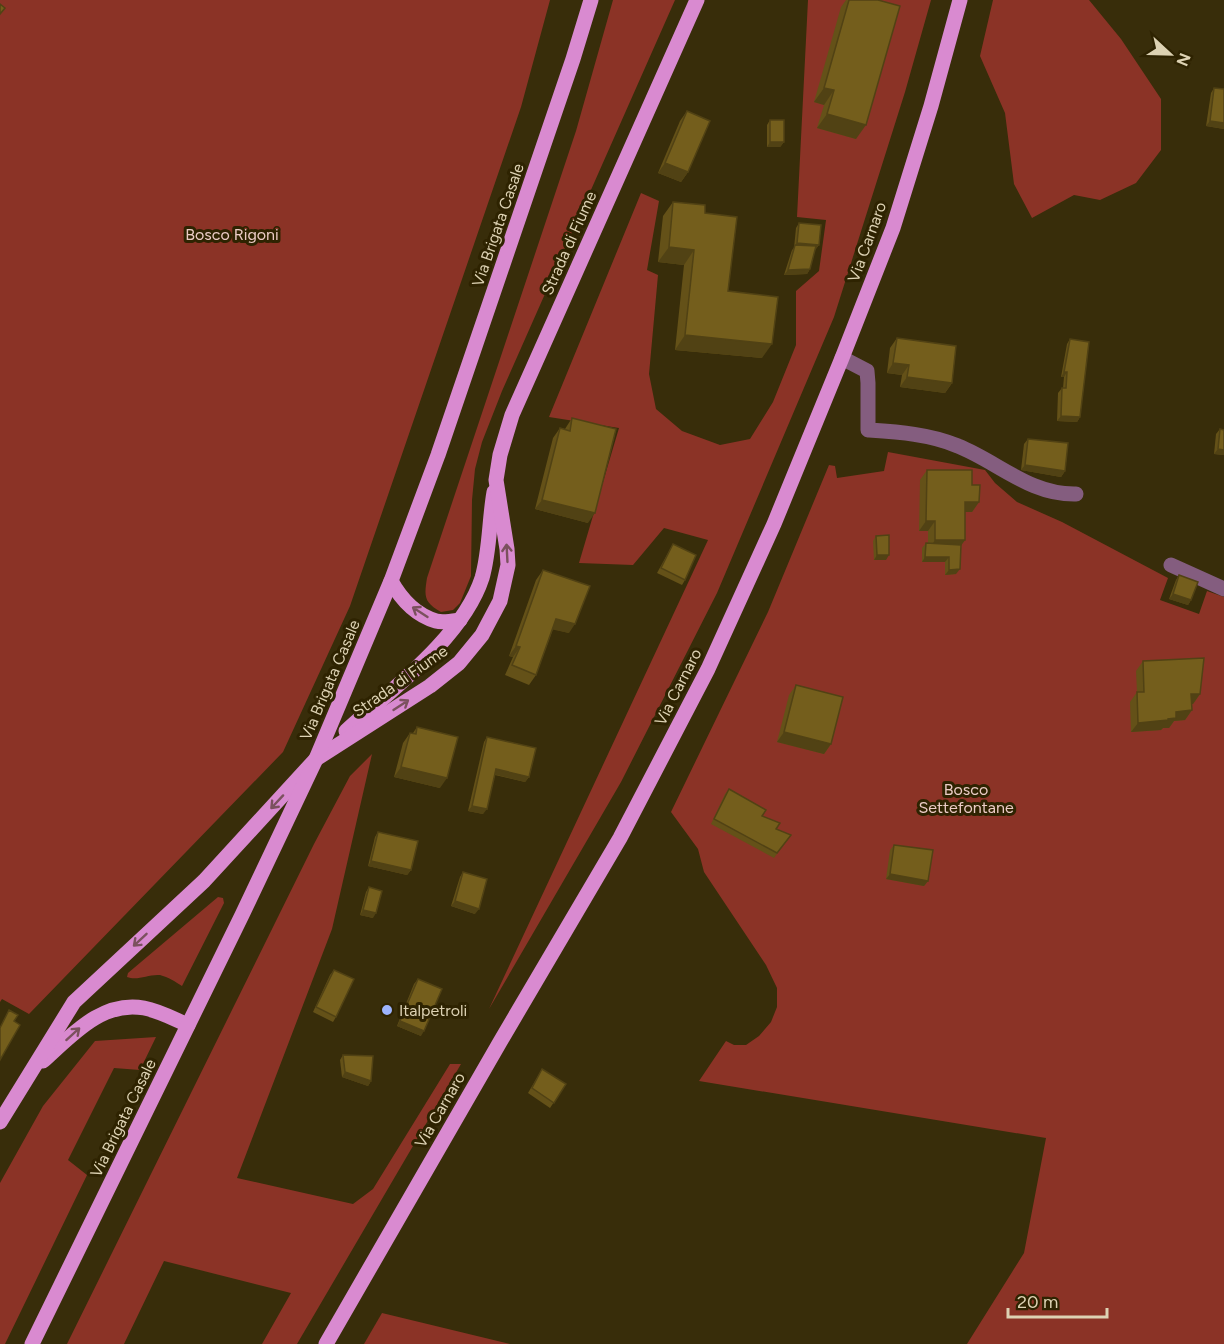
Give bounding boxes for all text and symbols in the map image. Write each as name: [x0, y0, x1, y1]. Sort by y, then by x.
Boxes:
north arrow: [1140, 24, 1200, 84]
text: N: [1172, 50, 1195, 69]
street label: Via Brigata Casale: [468, 161, 528, 289]
street label: Strada di Fiume: [538, 188, 600, 298]
street label: Via Carnaro: [844, 199, 890, 285]
park label: Bosco Rigoni: [185, 225, 279, 244]
one-way arrow: [501, 544, 512, 564]
one-way arrow: [412, 606, 429, 618]
street label: Via Brigata Casale: [296, 617, 364, 743]
street label: Strada di Fiume: [349, 641, 451, 721]
street label: Via Carnaro: [651, 645, 705, 729]
one-way arrow: [392, 698, 409, 710]
park label: Bosco Settefontane: [918, 780, 1014, 817]
one-way arrow: [270, 794, 284, 809]
one-way arrow: [133, 933, 148, 947]
place label: Italpetroli: [399, 1001, 467, 1020]
marker: Italpetroli: [380, 1003, 394, 1017]
one-way arrow: [65, 1027, 80, 1041]
street label: Via Brigata Casale: [86, 1056, 160, 1180]
street label: Via Carnaro: [411, 1069, 469, 1151]
scale bar: [1008, 1281, 1107, 1319]
text: 20 m: [1017, 1291, 1058, 1313]

